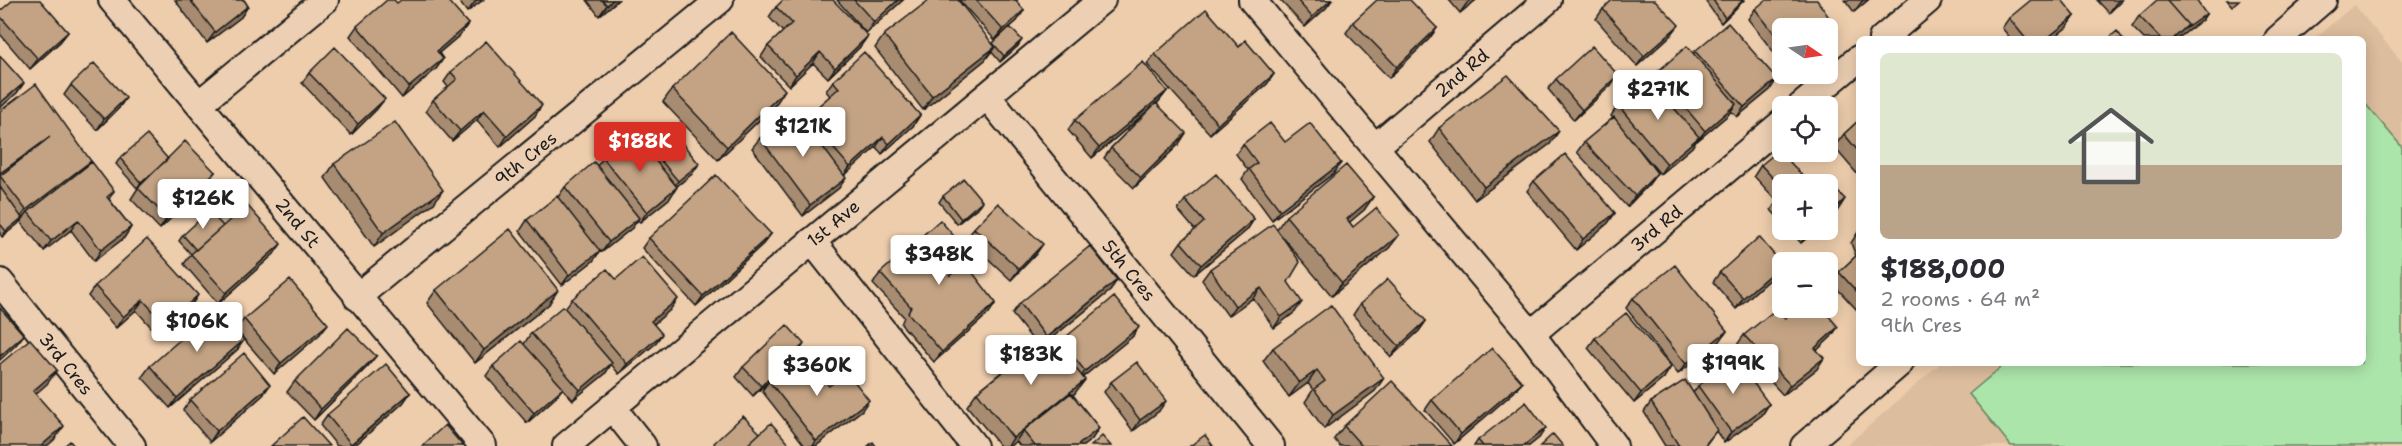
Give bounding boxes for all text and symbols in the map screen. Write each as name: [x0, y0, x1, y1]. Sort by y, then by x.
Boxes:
north arrow: [1772, 18, 1838, 84]
map controls: [1772, 18, 1838, 318]
street label: 2nd Rd: [1430, 43, 1494, 103]
pin: $271K: [1616, 70, 1700, 121]
text: $271K: [1627, 76, 1689, 102]
icon: home: [2057, 92, 2165, 200]
button: locate: [1772, 96, 1838, 162]
pin: $121K: [761, 107, 845, 158]
text: $121K: [774, 113, 832, 139]
pin: $188K: [598, 122, 682, 173]
street label: 9th Cres: [489, 126, 562, 192]
text: $188K: [608, 128, 672, 154]
button: +: [1772, 174, 1838, 240]
pin: $126K: [161, 179, 245, 230]
text: $126K: [172, 185, 234, 211]
street label: 2nd St: [270, 193, 325, 253]
street label: 1st Ave: [802, 194, 865, 252]
street label: 3rd Rd: [1626, 200, 1688, 257]
pin: $348K: [897, 235, 981, 286]
street label: 5th Cres: [1097, 235, 1161, 307]
text: $348K: [905, 241, 973, 267]
text: $188,000: [1880, 251, 2005, 286]
button: −: [1772, 252, 1838, 318]
text: 2 rooms · 64 m²: [1880, 286, 2040, 312]
pin: $106K: [155, 302, 239, 353]
text: $106K: [165, 308, 229, 334]
text: 9th Cres: [1880, 312, 1962, 338]
street label: 3rd Cres: [33, 327, 98, 400]
pin: $183K: [989, 335, 1073, 386]
text: $183K: [999, 341, 1063, 367]
pin: $199K: [1691, 344, 1775, 395]
pin: $360K: [775, 346, 859, 397]
text: $199K: [1701, 350, 1765, 376]
text: $360K: [782, 352, 852, 378]

